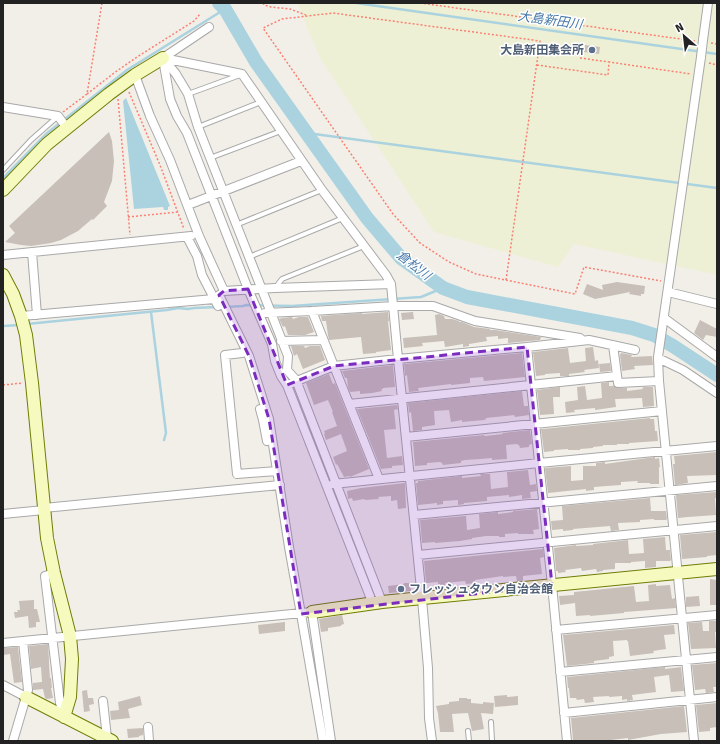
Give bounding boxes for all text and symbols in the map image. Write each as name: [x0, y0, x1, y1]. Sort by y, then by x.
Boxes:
water label: 大島新田川: [517, 8, 585, 32]
north arrow: [664, 16, 704, 56]
text: N: [673, 20, 686, 35]
place label: 大島新田集会所: [500, 43, 584, 57]
marker: 大島新田集会所: [587, 45, 597, 55]
water label: 倉松川: [394, 247, 436, 284]
place label: フレッシュタウン自治会館: [409, 582, 553, 596]
marker: フレッシュタウン自治会館: [396, 584, 406, 594]

